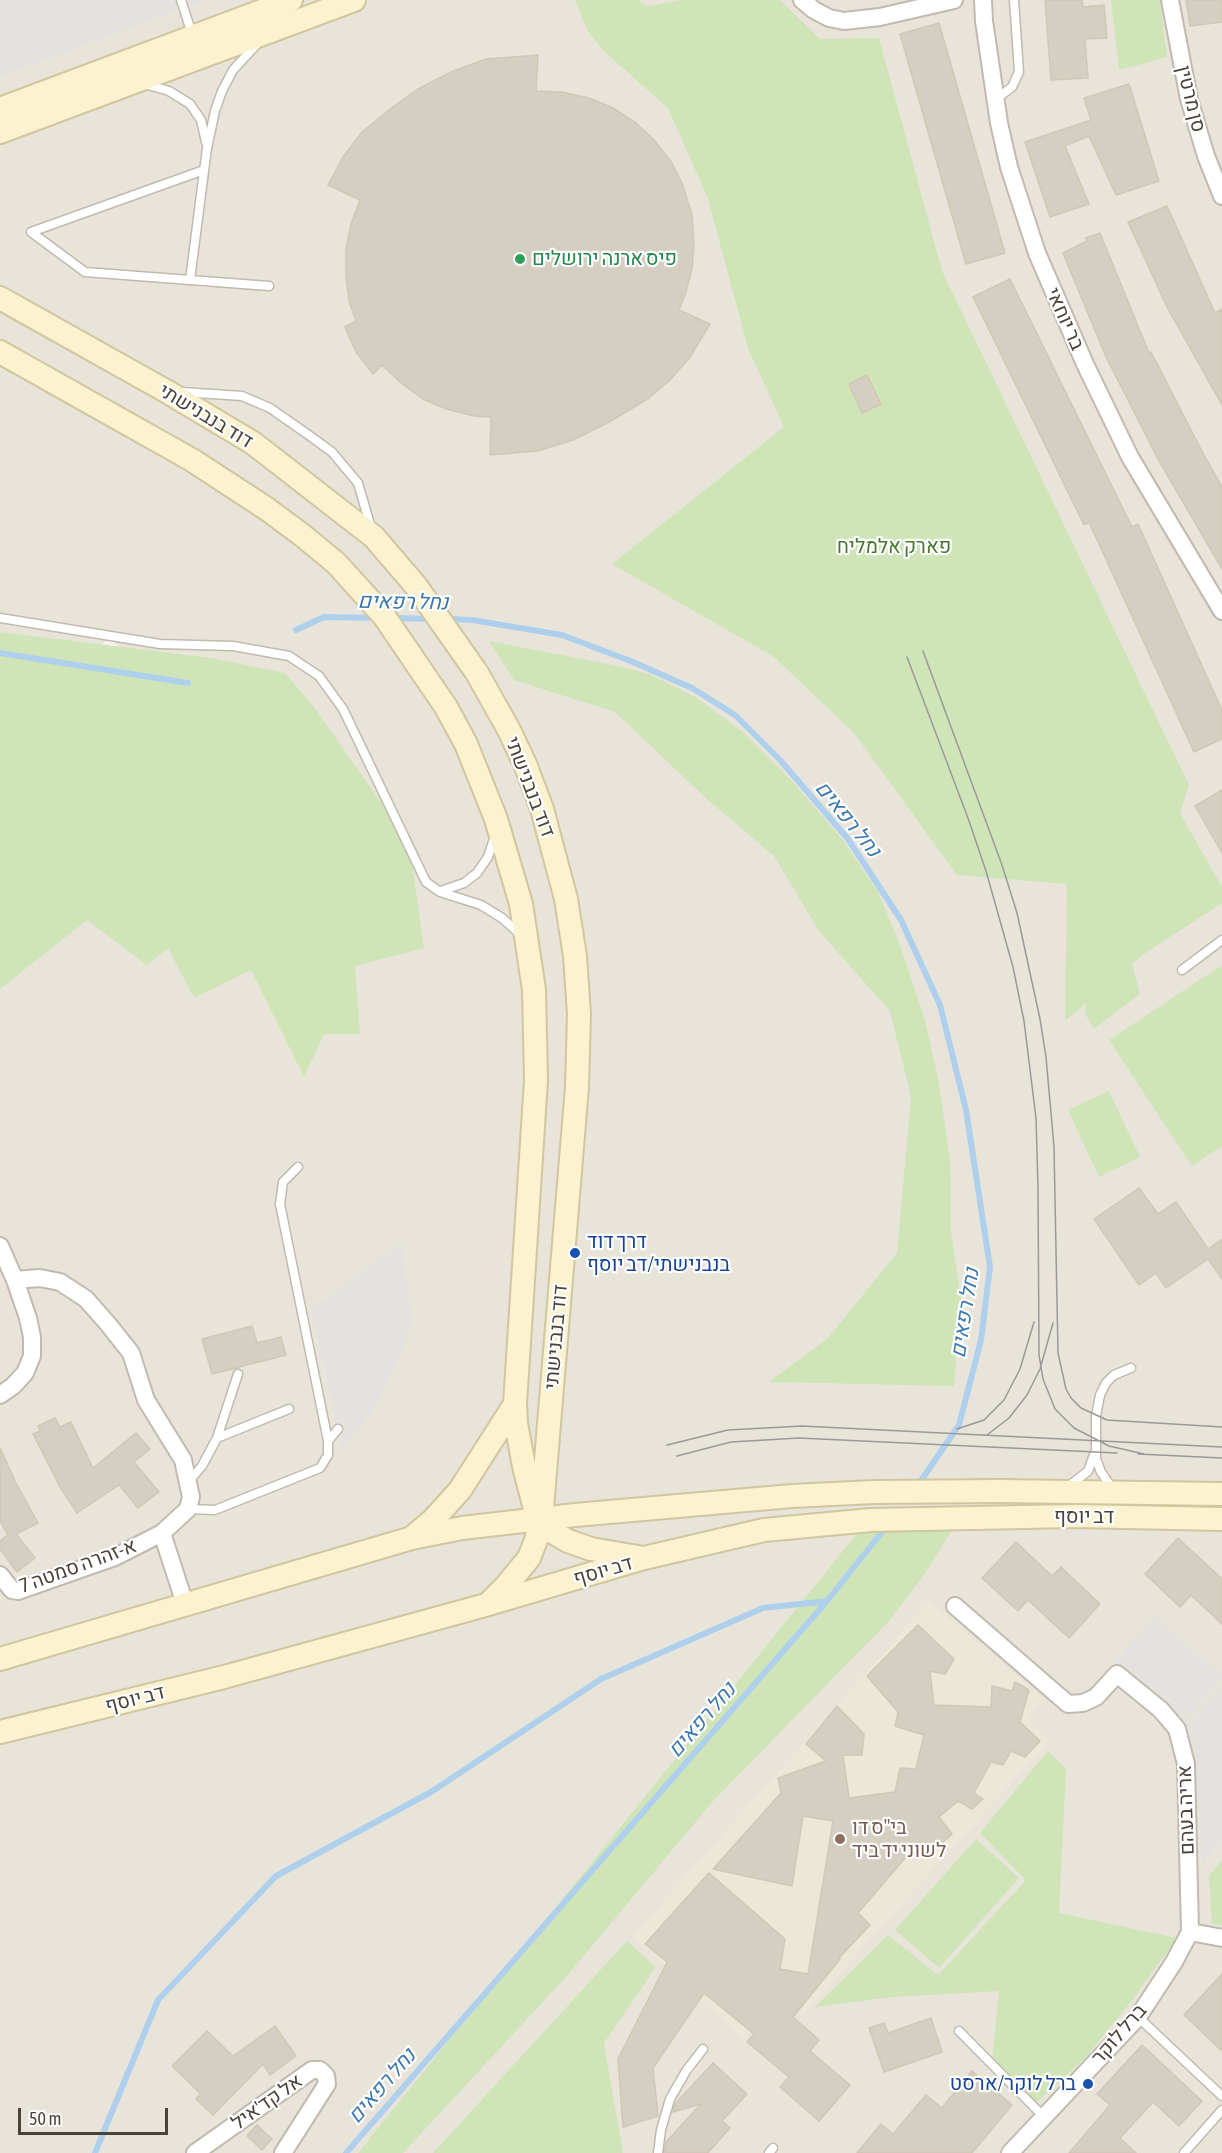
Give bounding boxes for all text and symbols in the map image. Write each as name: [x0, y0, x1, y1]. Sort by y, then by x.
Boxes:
street label: סן מרטין: [1171, 63, 1211, 135]
place label: פיס ארנה ירושלים: [532, 247, 677, 271]
marker: פיס ארנה ירושלים: [513, 252, 527, 266]
street label: בר יוחאי: [1041, 284, 1089, 354]
street label: דוד בנבנישתי: [155, 379, 257, 453]
park label: פארק אלמליח: [837, 535, 951, 559]
water label: נחל רפאים: [357, 589, 449, 615]
street label: דוד בנבנישתי: [500, 733, 560, 841]
water label: נחל רפאים: [810, 776, 886, 862]
place label: דרך דוד בנבנישתי/דב יוסף: [587, 1230, 730, 1277]
marker: דרך דוד בנבנישתי/דב יוסף: [568, 1246, 582, 1260]
water label: נחל רפאים: [945, 1266, 985, 1360]
street label: דוד בנבנישתי: [539, 1283, 573, 1391]
street label: דב יוסף: [1054, 1505, 1114, 1529]
street label: א-זהרה סמטה 7: [16, 1534, 140, 1598]
street label: דב יוסף: [571, 1551, 635, 1591]
water label: נחל רפאים: [663, 1678, 741, 1762]
street label: דב יוסף: [103, 1680, 167, 1718]
street label: אריה בעהם: [1172, 1765, 1200, 1855]
place label: בי"ס דו לשוני יד ביד: [852, 1816, 946, 1863]
marker: בי"ס דו לשוני יד ביד: [833, 1832, 847, 1846]
street label: ברל לוקר: [1086, 1999, 1152, 2069]
water label: נחל רפאים: [343, 2044, 421, 2128]
street label: אל קד'איל: [227, 2069, 307, 2135]
place label: ברל לוקר/ארסט: [950, 2072, 1076, 2096]
marker: ברל לוקר/ארסט: [1081, 2077, 1095, 2091]
scale bar: [21, 2096, 171, 2134]
text: 50 m: [29, 2108, 61, 2129]

